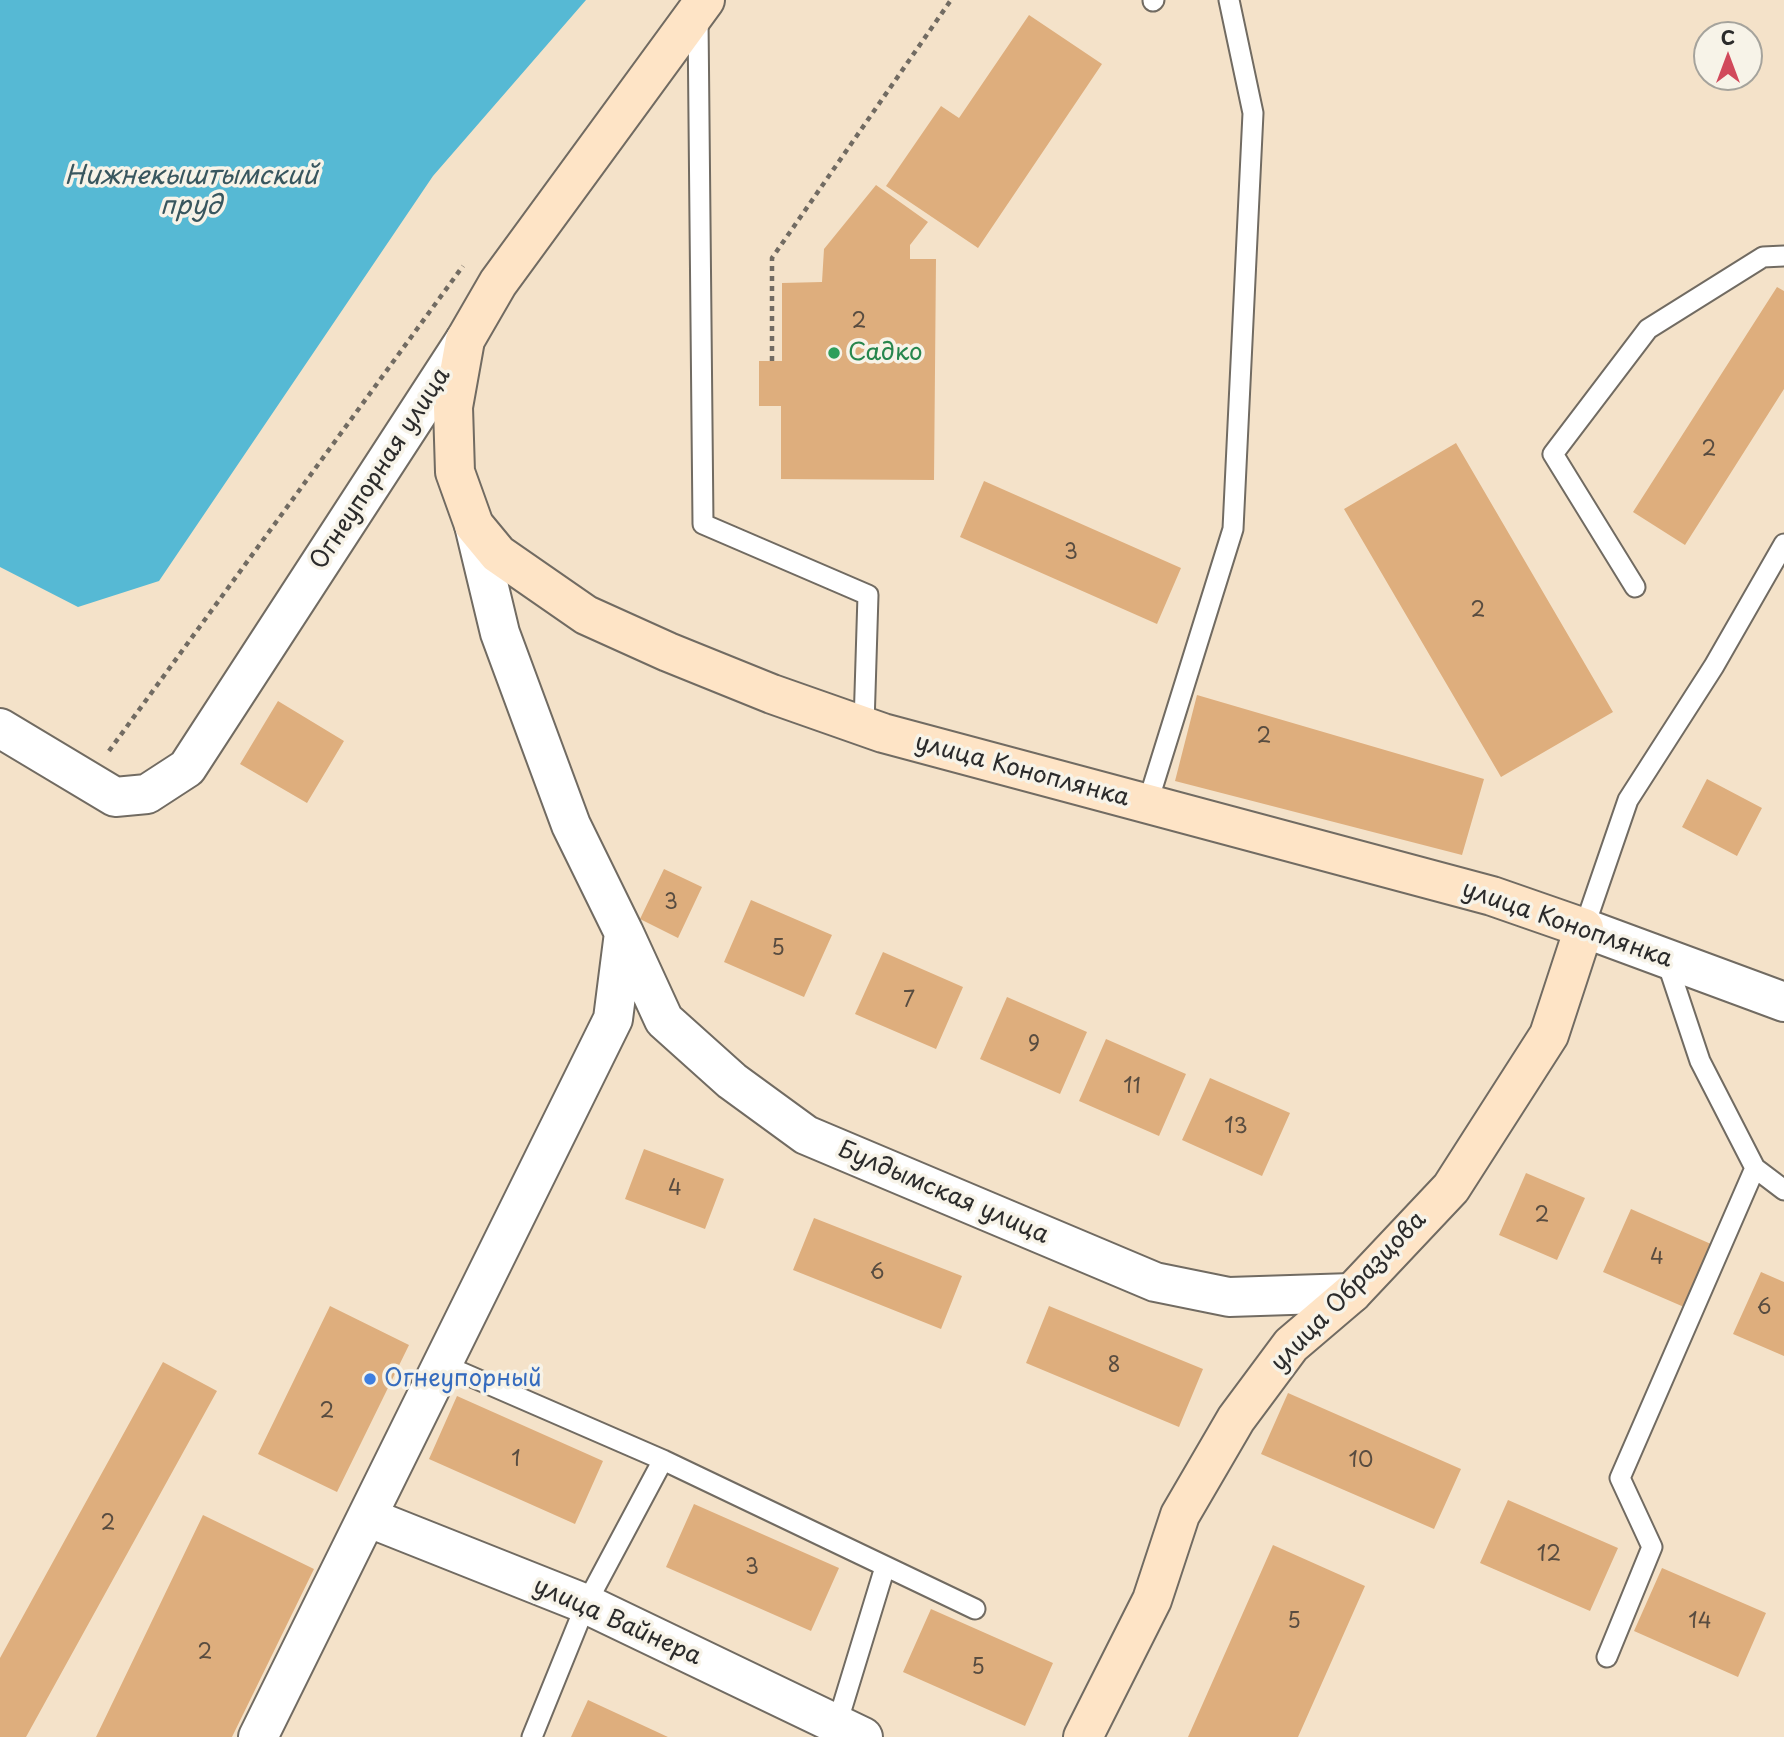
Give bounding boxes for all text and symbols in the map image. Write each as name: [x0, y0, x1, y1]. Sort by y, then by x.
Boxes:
north arrow: [1693, 21, 1763, 91]
text: С: [1721, 23, 1735, 51]
water label: Нижнекыштымский пруд: [64, 161, 318, 222]
house number: 2: [852, 309, 866, 335]
place label: Садко: [848, 339, 923, 367]
marker: Садко: [826, 345, 842, 361]
street label: Огнеупорная улица: [305, 363, 457, 575]
house number: 2: [1702, 437, 1716, 463]
house number: 3: [1064, 540, 1078, 566]
house number: 2: [1471, 598, 1485, 624]
house number: 2: [1257, 724, 1271, 750]
street label: улица Коноплянка: [912, 729, 1132, 813]
street label: улица Коноплянка: [1458, 875, 1676, 975]
house number: 3: [664, 890, 678, 916]
house number: 5: [771, 936, 785, 962]
house number: 7: [903, 988, 915, 1014]
house number: 9: [1028, 1032, 1040, 1058]
house number: 11: [1123, 1074, 1141, 1100]
house number: 13: [1224, 1114, 1248, 1140]
street label: Булдымская улица: [833, 1136, 1053, 1250]
house number: 4: [668, 1176, 682, 1202]
house number: 2: [1535, 1203, 1549, 1229]
street label: улица Образцова: [1265, 1206, 1433, 1378]
house number: 4: [1650, 1245, 1664, 1271]
house number: 6: [870, 1260, 884, 1286]
house number: 6: [1757, 1295, 1771, 1321]
house number: 8: [1107, 1353, 1121, 1379]
place label: Огнеупорный: [384, 1365, 541, 1393]
marker: Огнеупорный: [362, 1371, 378, 1387]
house number: 2: [320, 1399, 334, 1425]
house number: 1: [511, 1447, 521, 1473]
house number: 10: [1349, 1448, 1373, 1474]
house number: 2: [101, 1511, 115, 1537]
house number: 12: [1537, 1542, 1561, 1568]
house number: 3: [745, 1555, 759, 1581]
street label: улица Вайнера: [529, 1572, 705, 1672]
house number: 5: [1287, 1609, 1301, 1635]
house number: 14: [1688, 1609, 1712, 1635]
house number: 2: [198, 1640, 212, 1666]
house number: 5: [971, 1655, 985, 1681]

